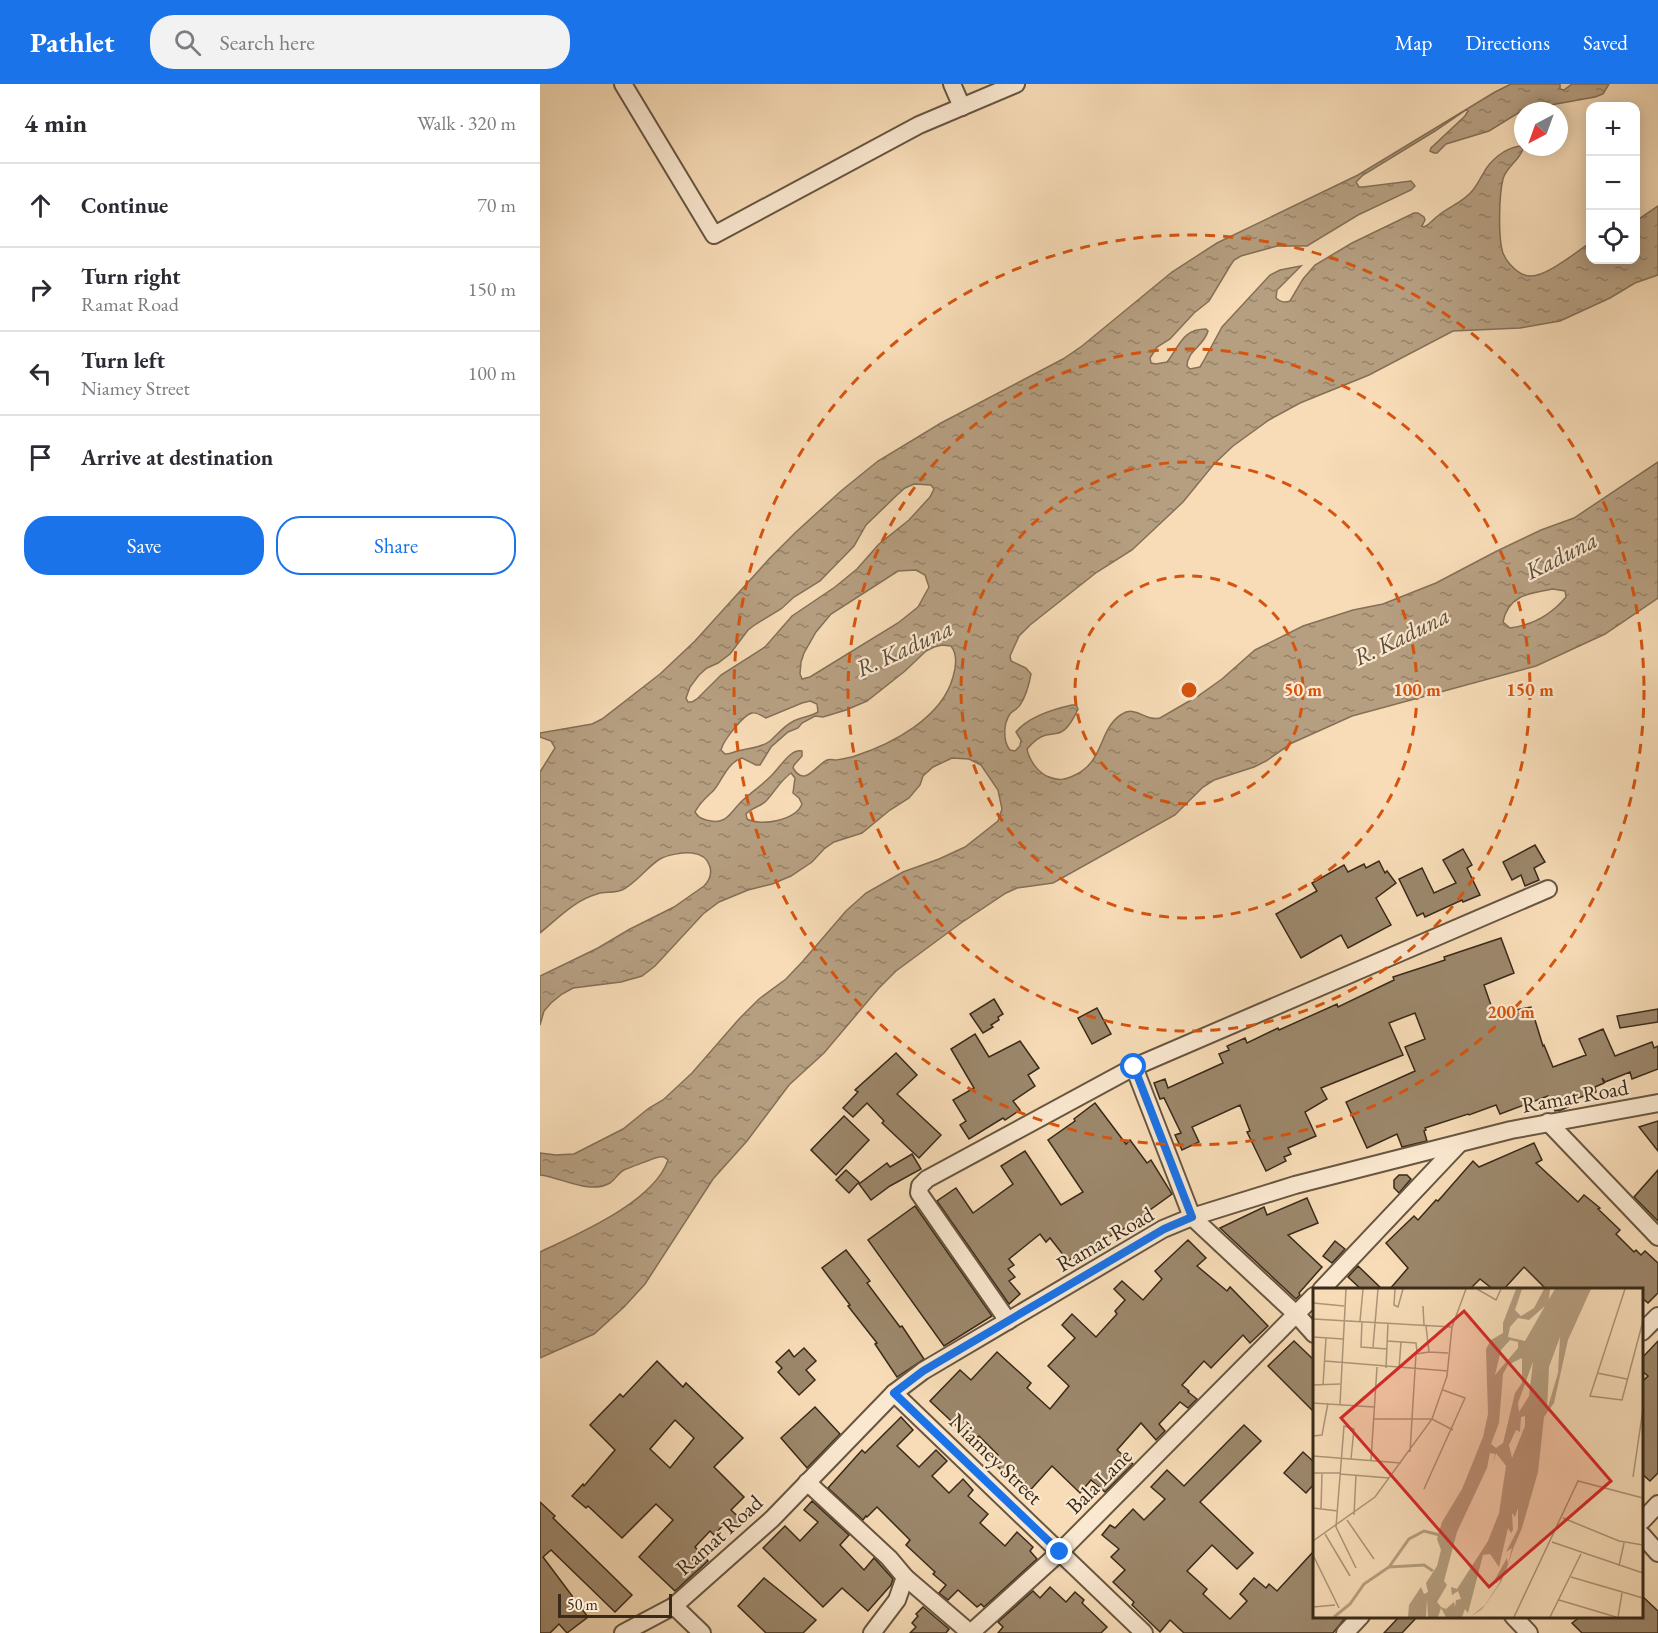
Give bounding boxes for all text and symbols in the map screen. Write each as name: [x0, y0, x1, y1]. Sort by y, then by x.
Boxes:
search box: [150, 15, 570, 69]
text: Pathlet: [30, 24, 114, 60]
icon: search: [171, 26, 204, 59]
text: Search here: [219, 28, 315, 57]
text: Map: [1395, 29, 1432, 56]
text: Directions: [1465, 29, 1550, 56]
text: Saved: [1583, 29, 1628, 56]
north arrow: [1514, 102, 1568, 156]
map controls: [1586, 102, 1640, 264]
button: +: [1586, 102, 1640, 156]
text: 4 min: [24, 106, 87, 140]
text: Walk · 320 m: [417, 110, 516, 136]
button: −: [1586, 156, 1640, 210]
icon: ahead: [24, 189, 57, 222]
text: Continue: [81, 191, 168, 220]
text: 70 m: [477, 192, 516, 218]
button: locate: [1586, 210, 1640, 264]
text: Turn right: [81, 262, 180, 291]
icon: right: [24, 273, 57, 306]
text: 150 m: [468, 276, 516, 302]
text: Ramat Road: [81, 291, 179, 317]
text: Turn left: [81, 346, 165, 375]
icon: left: [24, 357, 57, 390]
text: 100 m: [468, 360, 516, 386]
text: Niamey Street: [81, 375, 190, 401]
icon: arrive: [24, 441, 57, 474]
text: Arrive at destination: [81, 443, 273, 472]
button: Save: [24, 516, 264, 575]
button: Share: [276, 516, 516, 575]
water label: Kaduna: [1519, 524, 1602, 587]
water label: R. Kaduna: [1348, 599, 1454, 673]
water label: R. Kaduna: [850, 612, 958, 684]
text: 50 m: [1284, 678, 1322, 701]
text: 100 m: [1393, 678, 1441, 701]
text: 150 m: [1506, 678, 1554, 701]
centre of rings: [1179, 680, 1199, 700]
text: 200 m: [1487, 1000, 1535, 1023]
route start: [1120, 1053, 1146, 1079]
street label: Ramat Road: [1519, 1072, 1631, 1120]
street label: Ramat Road: [1051, 1199, 1160, 1278]
inset map: [1313, 1288, 1643, 1618]
street label: Niamey Street: [943, 1407, 1049, 1511]
street label: Bala Lane: [1060, 1441, 1139, 1520]
street label: Ramat Road: [669, 1488, 769, 1582]
route end: [1046, 1538, 1072, 1564]
scale bar: [558, 1591, 672, 1618]
text: 50 m: [567, 1594, 598, 1615]

